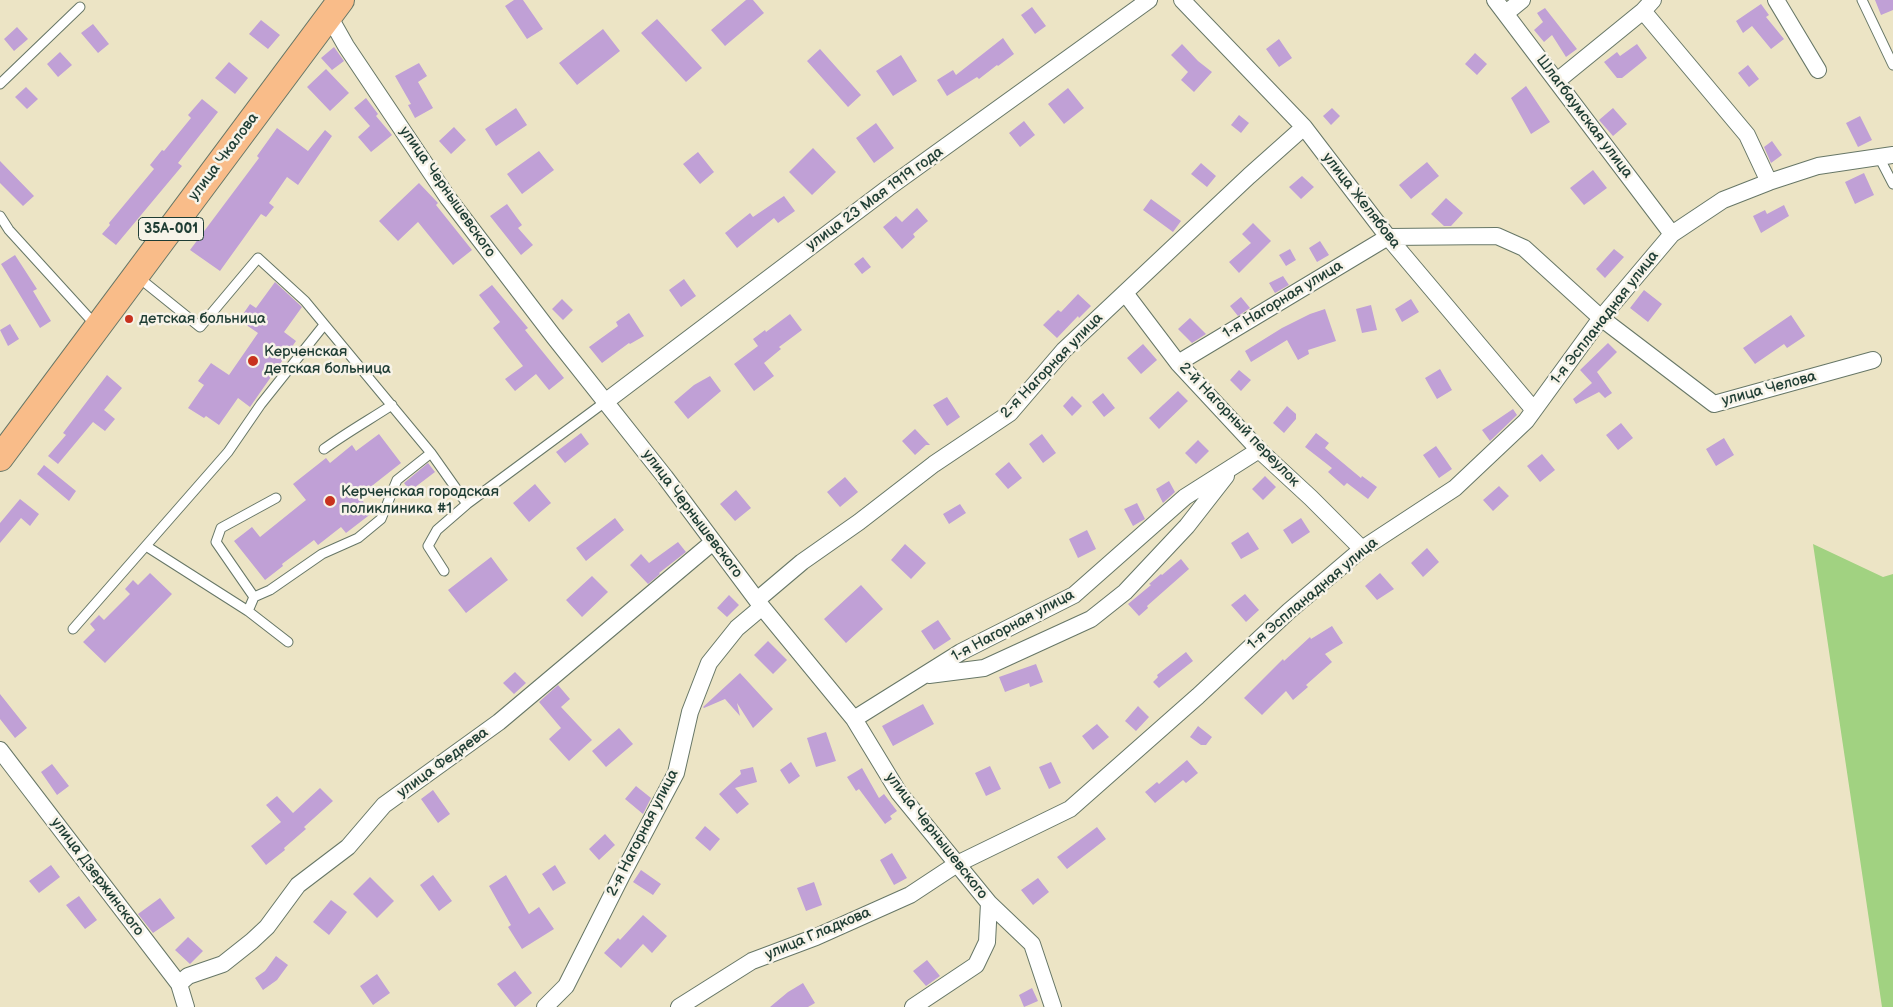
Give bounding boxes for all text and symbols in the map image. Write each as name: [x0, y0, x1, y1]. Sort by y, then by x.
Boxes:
street label: Шлагбаумская улица: [1532, 52, 1636, 182]
street label: улица Чкалова: [185, 110, 263, 204]
street label: улица Чернышевского: [395, 123, 499, 261]
street label: улица 23 Мая 1919 года: [803, 143, 947, 255]
street label: улица Желябова: [1318, 149, 1404, 253]
road number: 35А-001: [138, 218, 204, 240]
street label: 1-я Эспланадная улица: [1547, 247, 1663, 389]
street label: 1-я Нагорная улица: [1220, 257, 1346, 343]
street label: 2-я Нагорная улица: [997, 309, 1107, 423]
place label: детская больница: [139, 310, 266, 328]
marker: детская больница: [123, 313, 135, 325]
place label: Керченская детская больница: [264, 343, 391, 378]
marker: Керченская детская больница: [246, 354, 260, 368]
street label: 2-й Нагорный переулок: [1175, 359, 1303, 491]
street label: улица Челова: [1720, 368, 1818, 410]
street label: улица Чернышевского: [638, 446, 746, 582]
place label: Керченская городская поликлиника #1: [341, 483, 499, 518]
marker: Керченская городская поликлиника #1: [323, 494, 337, 508]
street label: 1-я Эспланадная улица: [1244, 534, 1382, 654]
street label: 1-я Нагорная улица: [948, 586, 1078, 666]
street label: улица Федяева: [394, 724, 492, 802]
street label: 2-я Нагорная улица: [603, 767, 683, 899]
street label: улица Чернышевского: [881, 769, 991, 903]
street label: улица Дзержинского: [47, 814, 147, 940]
street label: улица Гладкова: [763, 904, 873, 964]

